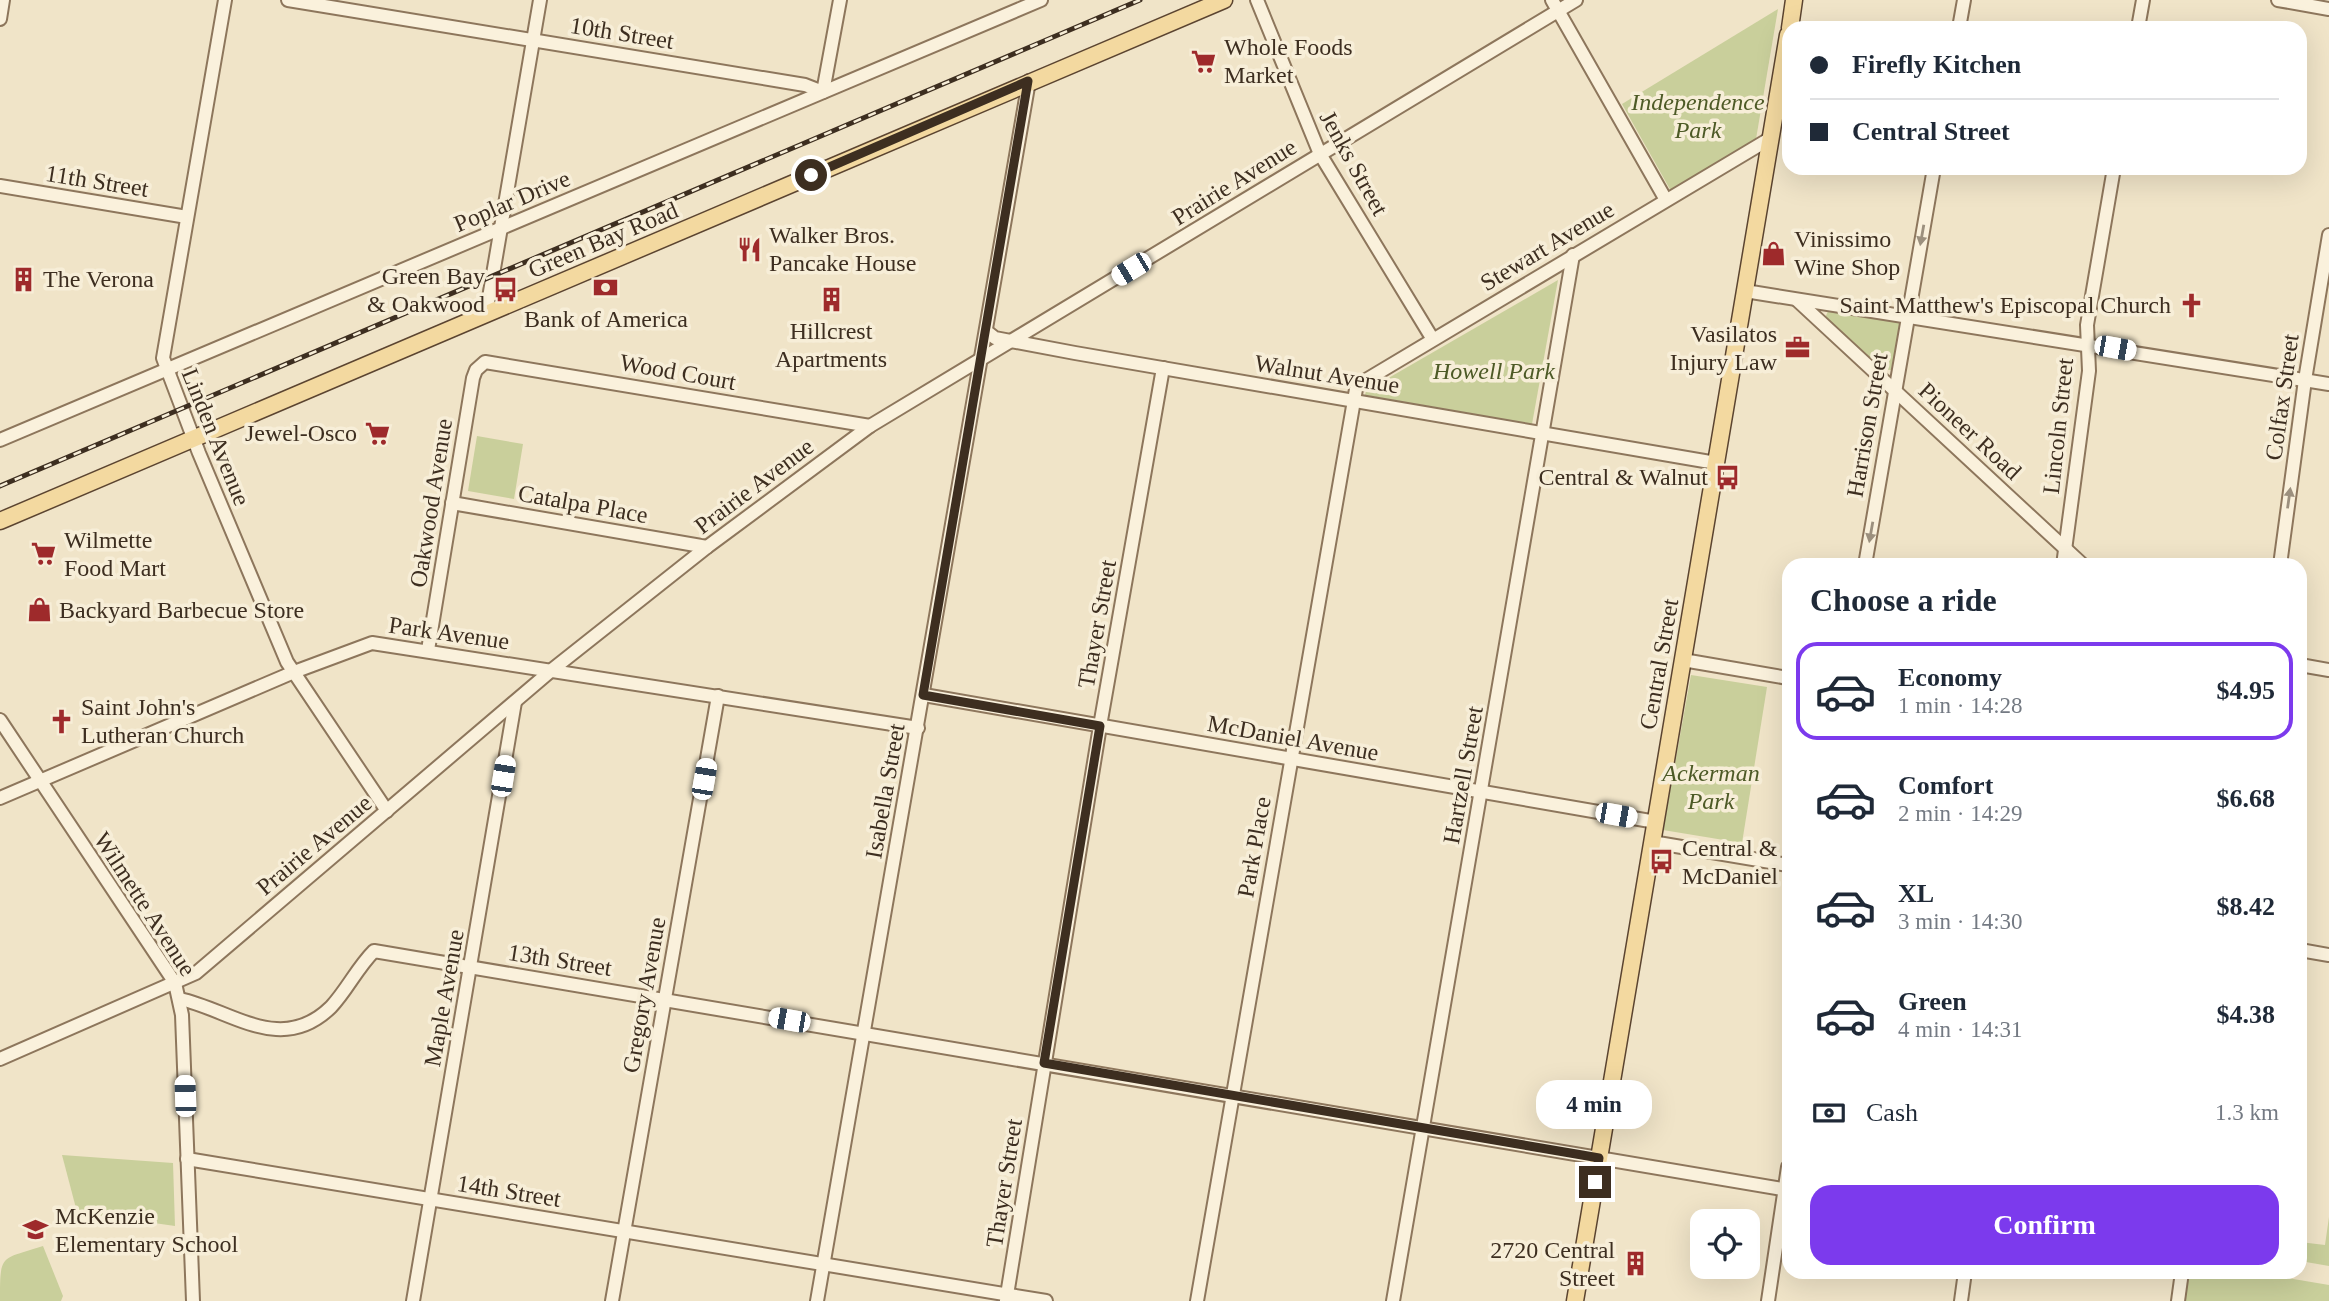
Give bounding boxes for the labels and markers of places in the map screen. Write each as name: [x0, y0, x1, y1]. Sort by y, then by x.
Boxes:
place label: Whole Foods Market: [1224, 34, 1353, 88]
supermarket icon: Whole Foods Market: [1190, 47, 1218, 75]
place label: Walker Bros. Pancake House: [769, 222, 916, 276]
place label: Vinissimo Wine Shop: [1794, 226, 1900, 280]
restaurant icon: Walker Bros. Pancake House: [735, 235, 763, 263]
shop icon: Vinissimo Wine Shop: [1760, 239, 1788, 267]
place label: Green Bay & Oakwood: [367, 263, 485, 317]
building icon: The Verona: [9, 265, 37, 293]
place label: The Verona: [43, 266, 154, 292]
bank icon: Bank of America: [592, 274, 620, 302]
bus stop icon: Green Bay & Oakwood: [491, 276, 519, 304]
building icon: Hillcrest Apartments: [817, 286, 845, 314]
church icon: Saint Matthew's Episcopal Church: [2177, 291, 2205, 319]
place label: Saint Matthew's Episcopal Church: [1839, 292, 2171, 318]
place label: Bank of America: [524, 306, 688, 332]
place label: Hillcrest Apartments: [775, 318, 887, 372]
place label: Vasilatos Injury Law: [1670, 321, 1778, 375]
office icon: Vasilatos Injury Law: [1783, 334, 1811, 362]
supermarket icon: Jewel-Osco: [363, 419, 391, 447]
place label: Jewel-Osco: [245, 420, 357, 446]
bus stop icon: Central & Walnut: [1714, 463, 1742, 491]
place label: Central & Walnut: [1538, 464, 1708, 490]
place label: Wilmette Food Mart: [64, 527, 166, 581]
supermarket icon: Wilmette Food Mart: [30, 540, 58, 568]
shop icon: Backyard Barbecue Store: [25, 596, 53, 624]
place label: Backyard Barbecue Store: [59, 597, 304, 623]
place label: Saint John's Lutheran Church: [81, 694, 244, 748]
church icon: Saint John's Lutheran Church: [47, 707, 75, 735]
place label: Central & McDaniel: [1682, 835, 1778, 889]
bus stop icon: Central & McDaniel: [1648, 848, 1676, 876]
place label: McKenzie Elementary School: [55, 1203, 239, 1257]
school or university icon: McKenzie Elementary School: [21, 1216, 49, 1244]
place label: 2720 Central Street: [1490, 1237, 1615, 1291]
building icon: 2720 Central Street: [1621, 1250, 1649, 1278]

